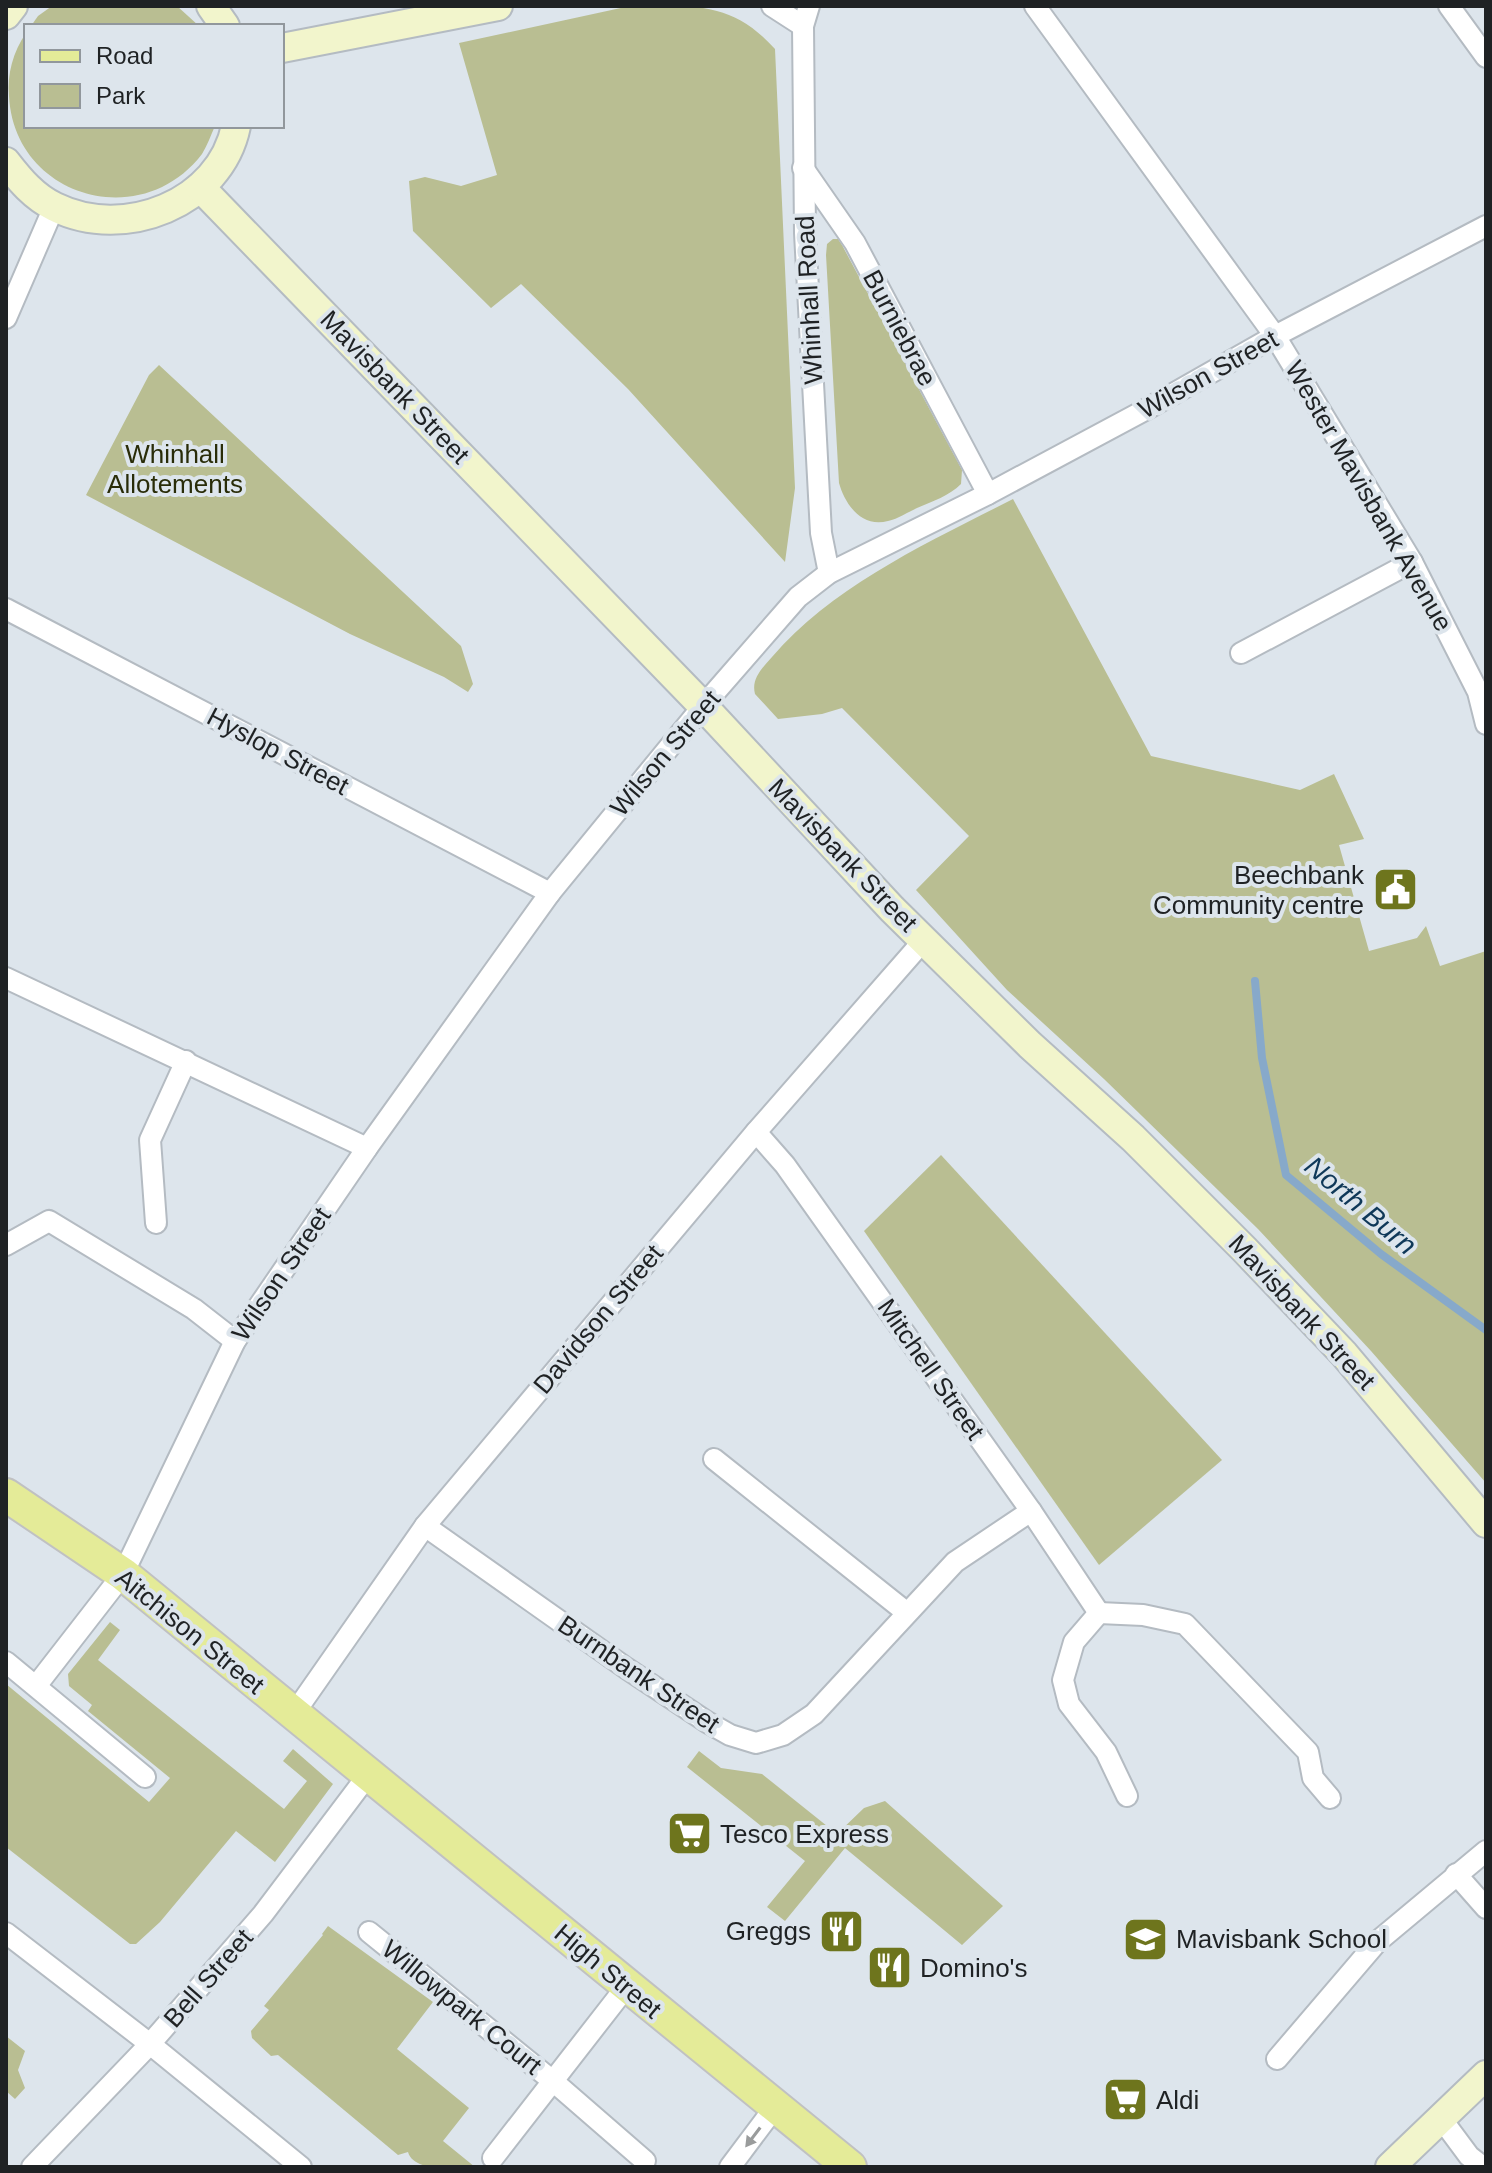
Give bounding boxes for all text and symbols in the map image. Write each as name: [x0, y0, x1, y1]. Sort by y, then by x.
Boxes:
legend: [24, 24, 284, 128]
text: Road: [96, 42, 153, 69]
text: Park: [96, 82, 146, 109]
street label: Whinhall Road: [790, 215, 828, 385]
street label: Burniebrae: [857, 265, 943, 391]
street label: Mavisbank Street: [314, 304, 476, 470]
street label: Wilson Street: [1133, 323, 1284, 425]
street label: Wester Mavisbank Avenue: [1279, 356, 1459, 636]
park label: Whinhall Allotements: [107, 439, 243, 499]
street label: Wilson Street: [604, 684, 727, 822]
street label: Hyslop Street: [202, 701, 355, 801]
street label: Mavisbank Street: [762, 772, 924, 938]
place label: Beechbank Community centre: [1153, 860, 1365, 920]
public building icon: Beechbank Community centre: [1371, 866, 1419, 914]
water label: North Burn: [1299, 1150, 1423, 1261]
street label: Wilson Street: [225, 1201, 337, 1346]
street label: Mavisbank Street: [1223, 1228, 1382, 1396]
street label: Davidson Street: [527, 1238, 669, 1399]
street label: Mitchell Street: [871, 1293, 991, 1446]
street label: Aitchison Street: [110, 1562, 271, 1700]
street label: Burnbank Street: [553, 1609, 726, 1739]
supermarket icon: Tesco Express: [665, 1810, 713, 1858]
place label: Tesco Express: [720, 1819, 889, 1849]
restaurant icon: Greggs: [818, 1907, 866, 1955]
school or university icon: Mavisbank School: [1121, 1915, 1169, 1963]
place label: Greggs: [726, 1916, 811, 1946]
street label: High Street: [549, 1918, 668, 2025]
street label: Bell Street: [157, 1922, 259, 2033]
place label: Mavisbank School: [1176, 1924, 1387, 1954]
street label: Willowpark Court: [376, 1934, 548, 2081]
restaurant icon: Domino's: [865, 1944, 913, 1992]
place label: Domino's: [920, 1953, 1028, 1983]
supermarket icon: Aldi: [1101, 2076, 1149, 2124]
place label: Aldi: [1156, 2085, 1199, 2115]
one-way arrow: [745, 2127, 761, 2147]

